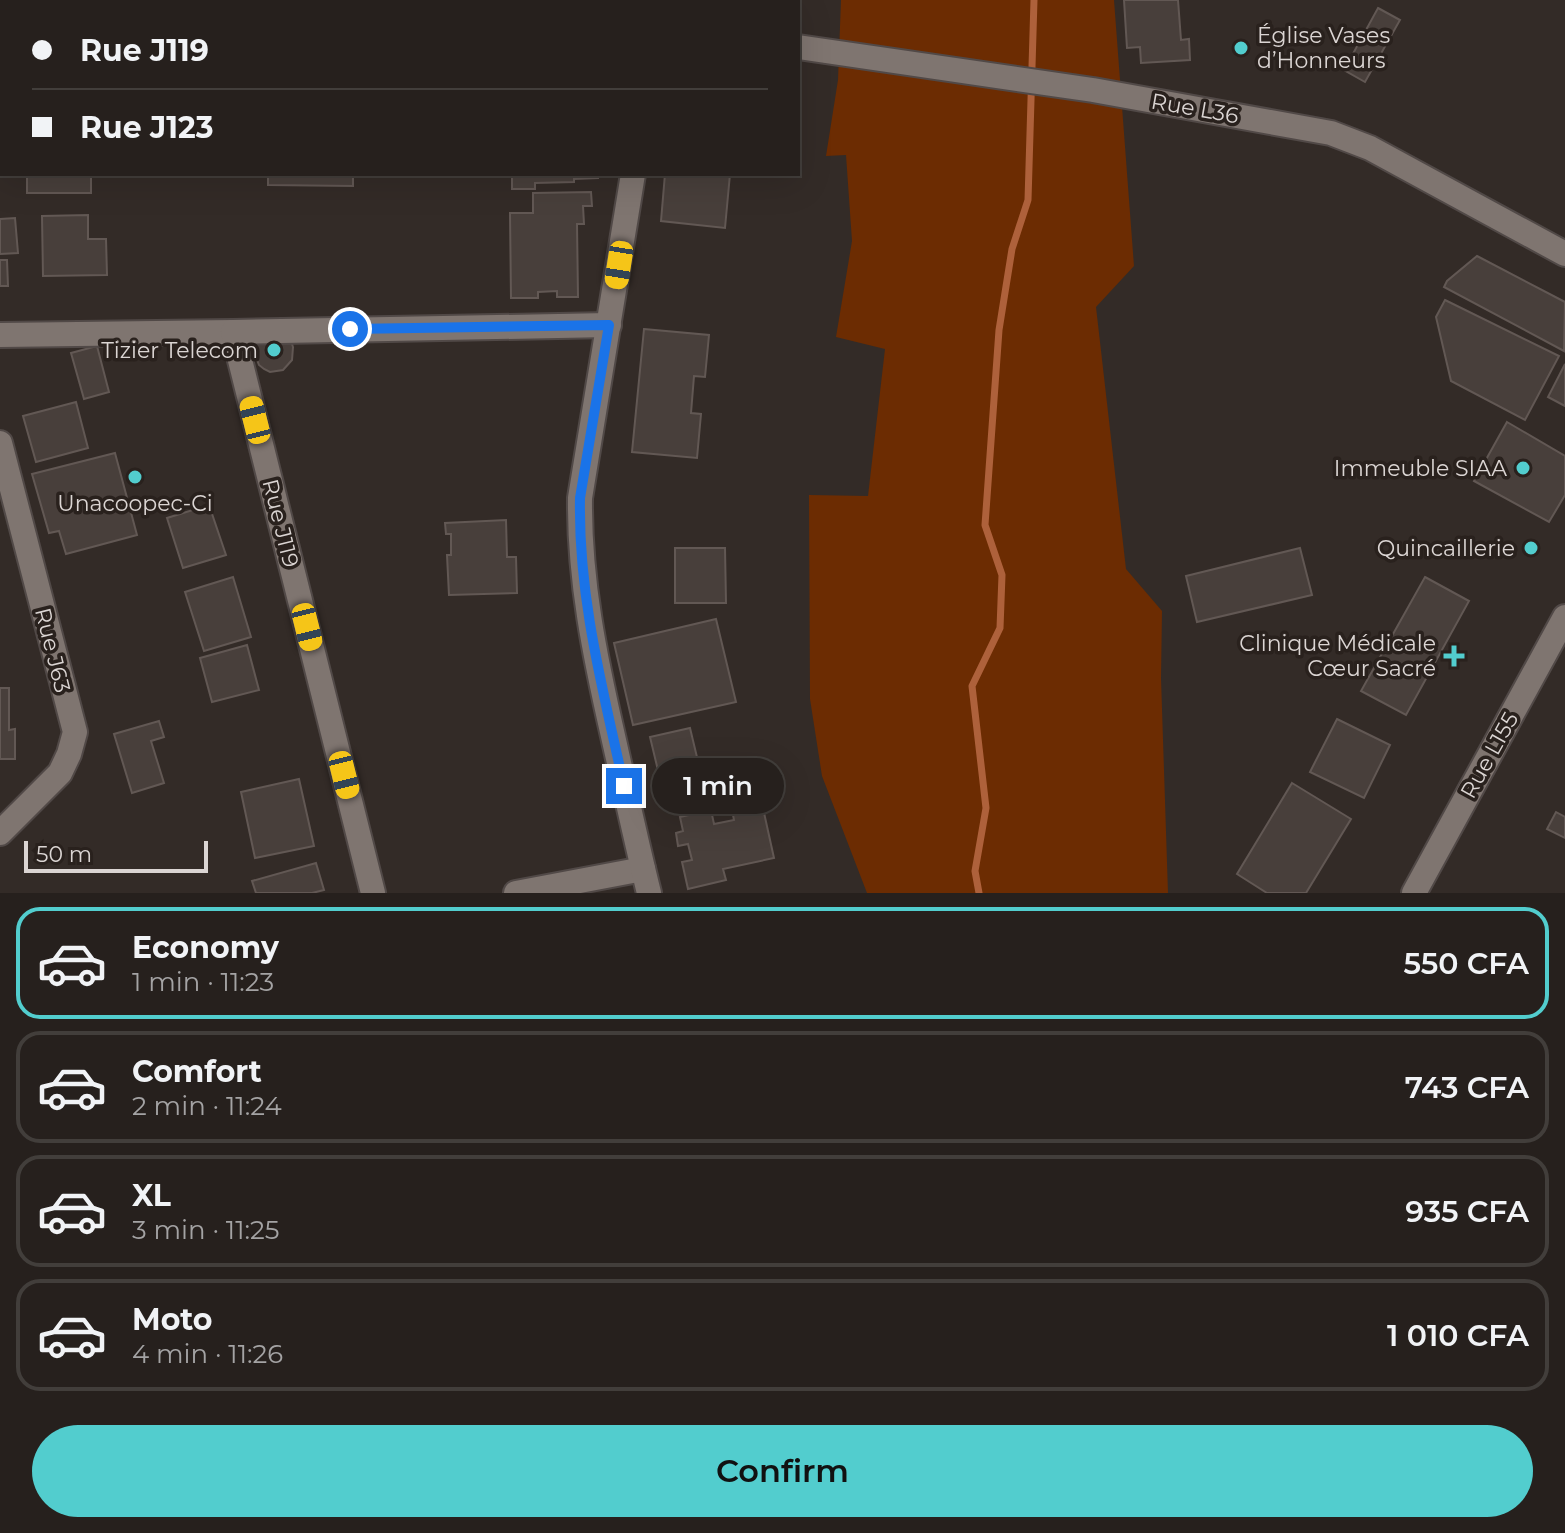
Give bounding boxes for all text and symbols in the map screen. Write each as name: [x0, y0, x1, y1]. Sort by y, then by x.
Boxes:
place label: Église Vases d’Honneurs: [1257, 22, 1390, 74]
text: Rue J119: [80, 32, 209, 69]
marker: Église Vases d’Honneurs: [1232, 39, 1250, 57]
street label: Rue L36: [1149, 88, 1241, 129]
text: Rue J123: [80, 109, 214, 146]
car: [603, 239, 635, 291]
route start: [332, 311, 368, 347]
place label: Tizier Telecom: [101, 337, 258, 364]
marker: Tizier Telecom: [265, 341, 283, 359]
car: [238, 394, 272, 446]
place label: Immeuble SIAA: [1334, 455, 1507, 482]
marker: Immeuble SIAA: [1514, 459, 1532, 477]
marker: Unacoopec-Ci: [126, 468, 144, 486]
street label: Rue J119: [257, 476, 305, 570]
place label: Unacoopec-Ci: [57, 490, 213, 517]
place label: Quincaillerie: [1377, 535, 1515, 562]
marker: Quincaillerie: [1522, 539, 1540, 557]
car: [290, 601, 324, 653]
street label: Rue J63: [29, 605, 76, 695]
place label: Clinique Médicale Cœur Sacré: [1239, 630, 1436, 682]
marker: Clinique Médicale Cœur Sacré: [1443, 645, 1465, 667]
street label: Rue L155: [1455, 707, 1524, 803]
car: [327, 749, 361, 801]
callout: 1 min: [652, 758, 784, 814]
route end: [606, 768, 642, 804]
text: 1 min: [683, 770, 753, 802]
scale bar: [24, 837, 208, 873]
text: 50 m: [36, 841, 92, 868]
icon: car: [36, 927, 108, 999]
text: Economy: [132, 929, 279, 966]
text: 550 CFA: [1403, 945, 1529, 982]
text: 1 min · 11:23: [132, 966, 274, 998]
icon: car: [36, 1051, 108, 1123]
text: Comfort: [132, 1053, 262, 1090]
text: 743 CFA: [1405, 1069, 1529, 1106]
text: 2 min · 11:24: [132, 1090, 282, 1122]
icon: car: [36, 1175, 108, 1247]
text: XL: [132, 1177, 171, 1214]
text: 935 CFA: [1405, 1193, 1529, 1230]
text: 3 min · 11:25: [132, 1214, 280, 1246]
icon: car: [36, 1299, 108, 1371]
text: Moto: [132, 1301, 213, 1338]
text: 1 010 CFA: [1387, 1317, 1529, 1354]
text: 4 min · 11:26: [132, 1338, 283, 1370]
button: Confirm: [32, 1425, 1533, 1517]

